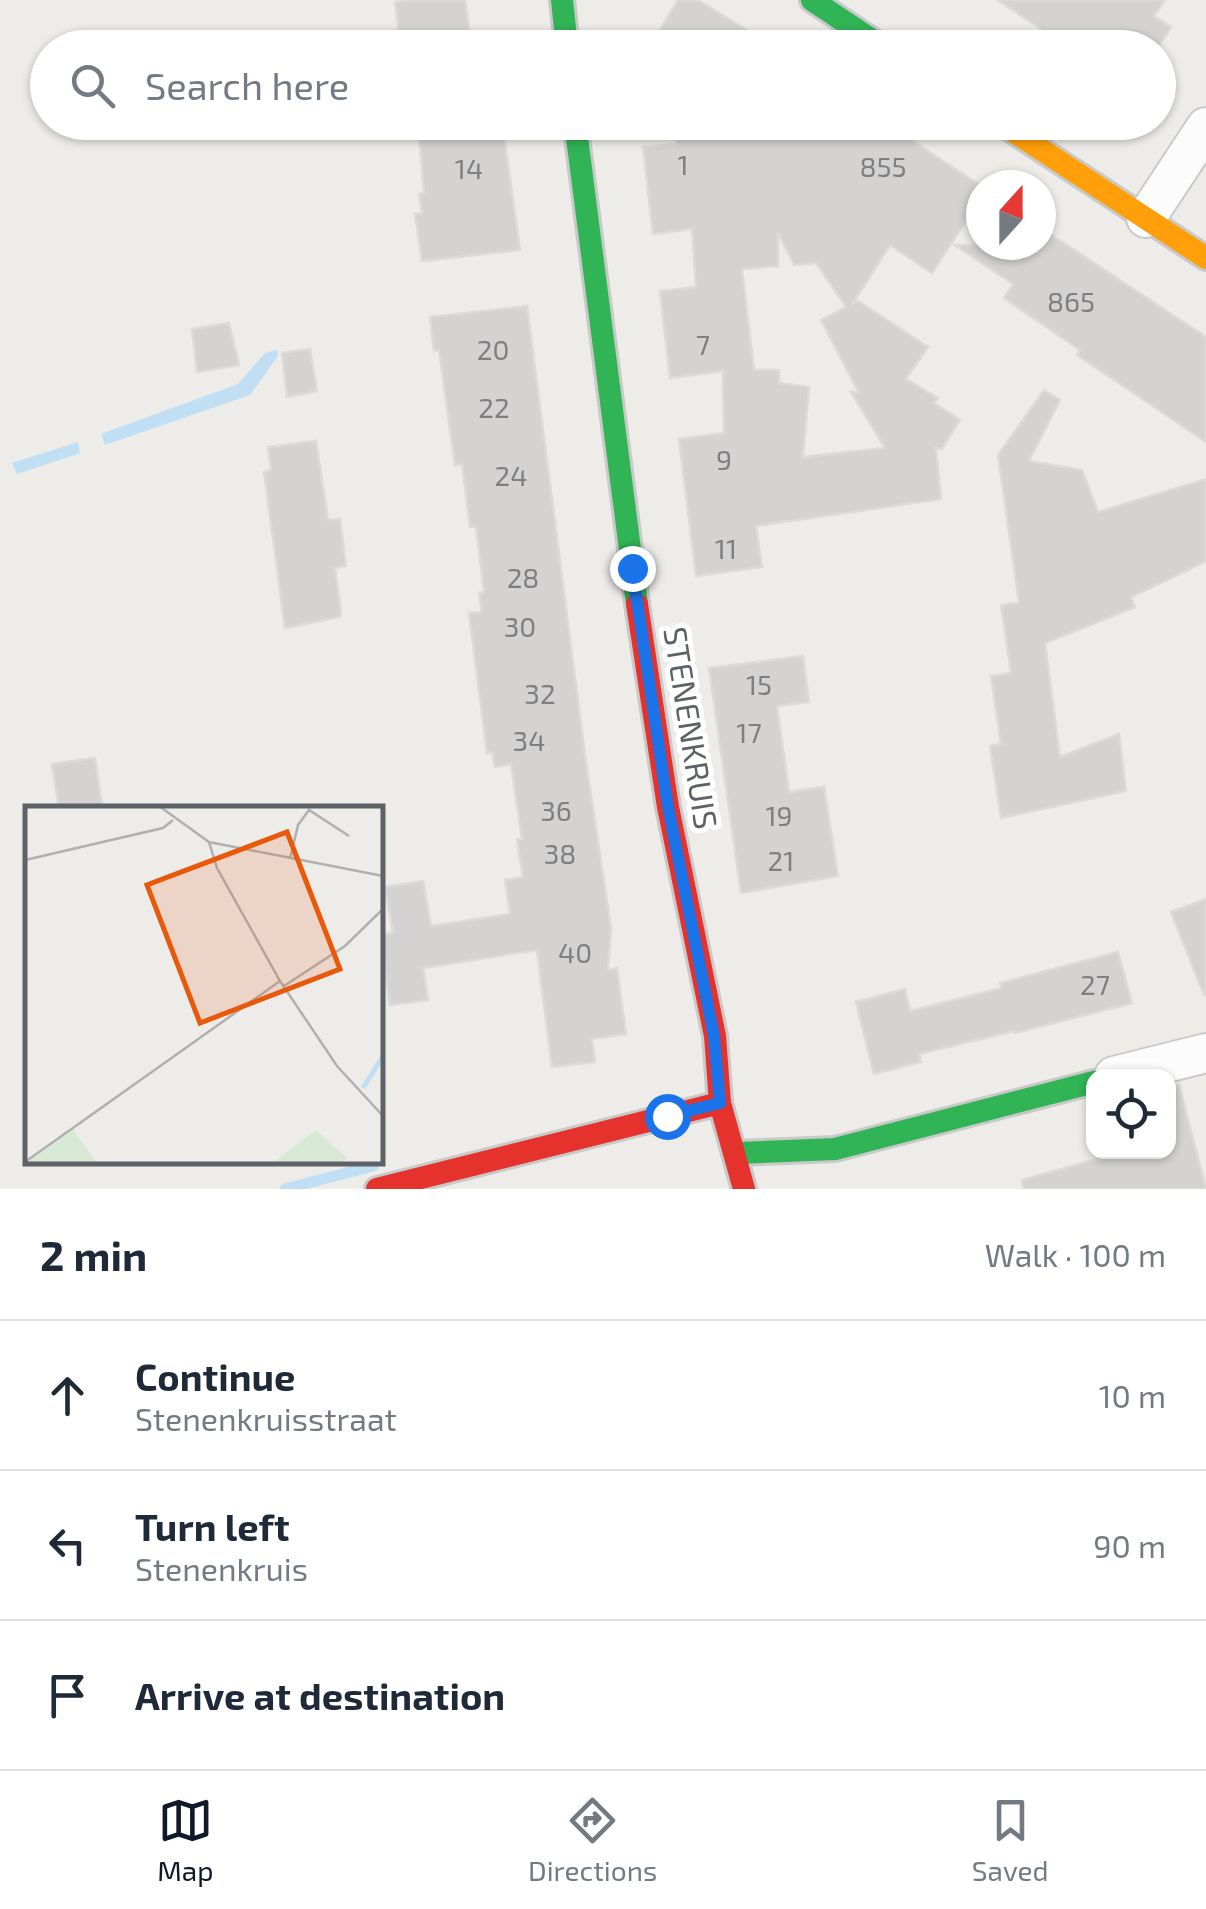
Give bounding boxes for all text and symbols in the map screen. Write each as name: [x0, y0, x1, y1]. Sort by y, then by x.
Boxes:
search box: [30, 30, 1176, 140]
icon: search: [65, 58, 120, 113]
text: Search here: [145, 62, 349, 108]
house number: 1: [677, 147, 689, 181]
house number: 855: [859, 149, 907, 183]
house number: 14: [455, 151, 483, 185]
north arrow: [966, 170, 1056, 260]
house number: 865: [1047, 284, 1095, 318]
house number: 7: [696, 327, 710, 361]
house number: 20: [477, 332, 509, 366]
house number: 22: [478, 390, 510, 424]
house number: 9: [716, 442, 732, 476]
house number: 24: [495, 458, 527, 492]
house number: 11: [715, 531, 737, 565]
route end: [610, 546, 656, 592]
house number: 28: [507, 560, 539, 594]
house number: 30: [504, 609, 536, 643]
street label: STENENKRUIS: [657, 624, 727, 831]
house number: 15: [746, 667, 772, 701]
house number: 32: [524, 676, 556, 710]
house number: 17: [736, 715, 762, 749]
house number: 34: [513, 723, 545, 757]
house number: 36: [540, 793, 572, 827]
house number: 19: [765, 798, 793, 832]
inset map: [25, 806, 382, 1164]
house number: 38: [544, 836, 576, 870]
house number: 21: [768, 843, 794, 877]
house number: 40: [558, 935, 592, 969]
house number: 27: [1080, 967, 1110, 1001]
map controls: [1086, 1069, 1176, 1159]
button: locate: [1086, 1069, 1176, 1159]
route start: [645, 1094, 691, 1140]
text: 2 min: [40, 1229, 147, 1279]
text: Walk · 100 m: [985, 1235, 1166, 1273]
text: Continue: [135, 1353, 295, 1399]
icon: ahead: [40, 1368, 95, 1423]
text: 10 m: [1099, 1376, 1166, 1414]
text: Stenenkruisstraat: [135, 1399, 397, 1437]
text: Turn left: [135, 1503, 290, 1549]
icon: left: [40, 1518, 95, 1573]
text: 90 m: [1093, 1526, 1166, 1564]
text: Stenenkruis: [135, 1549, 308, 1587]
icon: arrive: [40, 1668, 95, 1723]
text: Arrive at destination: [135, 1672, 505, 1718]
tab: Map: [157, 1793, 213, 1887]
tab: Directions: [528, 1793, 657, 1887]
tab: Saved: [972, 1793, 1049, 1887]

